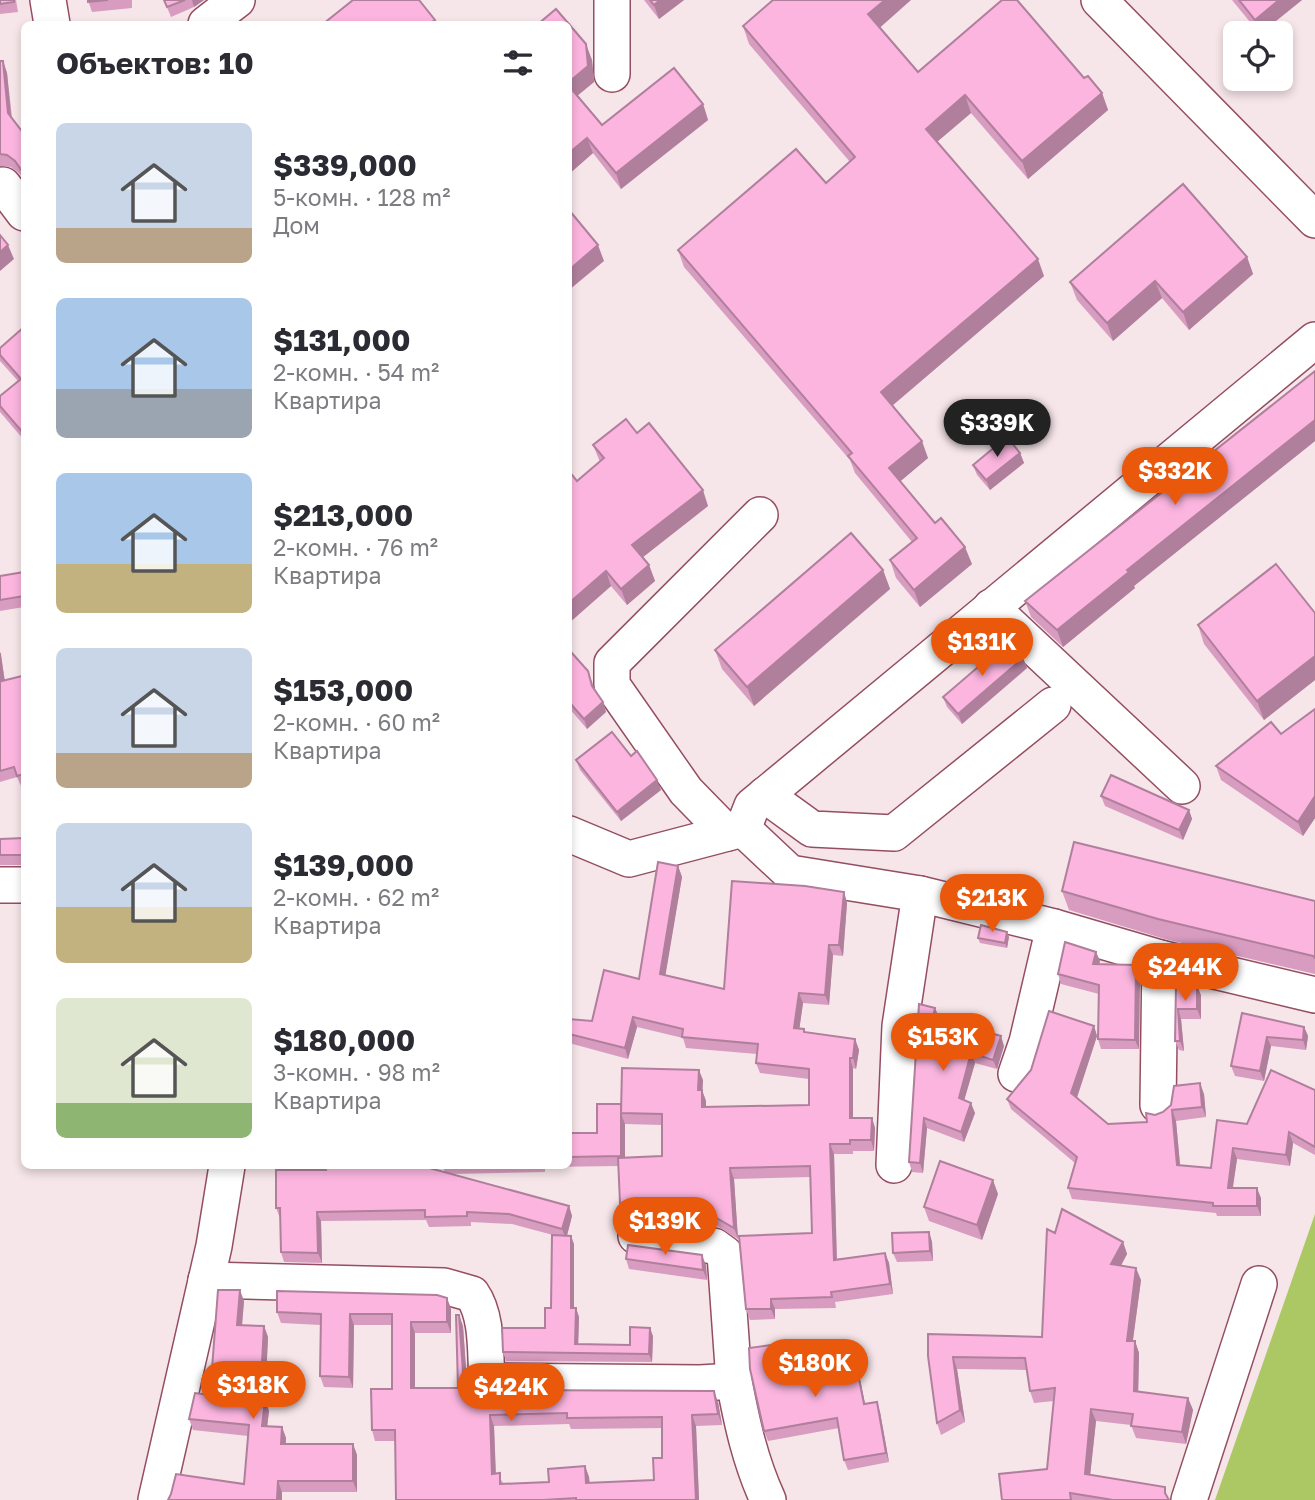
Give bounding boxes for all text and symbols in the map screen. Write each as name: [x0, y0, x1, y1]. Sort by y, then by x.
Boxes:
map controls: [1223, 21, 1293, 91]
button: locate: [1223, 21, 1293, 91]
icon: filters: [499, 44, 537, 82]
text: Объектов: 10: [56, 45, 254, 81]
text: $339,000: [273, 147, 417, 183]
icon: home: [112, 151, 196, 235]
text: 5-комн. · 128 m²: [273, 183, 450, 211]
text: Дом: [273, 211, 320, 239]
text: $131,000: [273, 322, 410, 358]
icon: home: [112, 326, 196, 410]
text: 2-комн. · 54 m²: [273, 358, 439, 386]
text: Квартира: [273, 386, 381, 414]
pin: $339K: [948, 400, 1046, 459]
text: $339K: [960, 408, 1034, 436]
pin: $332K: [1126, 448, 1224, 507]
text: $332K: [1138, 456, 1212, 484]
text: $213,000: [273, 497, 413, 533]
icon: home: [112, 501, 196, 585]
text: 2-комн. · 76 m²: [273, 533, 438, 561]
text: Квартира: [273, 561, 381, 589]
pin: $131K: [933, 618, 1031, 678]
text: $131K: [947, 627, 1017, 655]
text: $153,000: [273, 672, 413, 708]
icon: home: [112, 676, 196, 760]
text: 2-комн. · 60 m²: [273, 708, 440, 736]
text: Квартира: [273, 736, 381, 764]
text: $139,000: [273, 847, 414, 883]
icon: home: [112, 851, 196, 935]
pin: $213K: [943, 874, 1041, 934]
text: 2-комн. · 62 m²: [273, 883, 439, 911]
text: $213K: [956, 883, 1028, 911]
text: Квартира: [273, 911, 381, 939]
pin: $244K: [1136, 944, 1234, 1003]
text: $244K: [1148, 952, 1222, 980]
pin: $153K: [894, 1014, 992, 1073]
text: $180,000: [273, 1022, 415, 1058]
text: $153K: [907, 1022, 979, 1050]
icon: home: [112, 1026, 196, 1110]
text: 3-комн. · 98 m²: [273, 1058, 440, 1086]
text: Квартира: [273, 1086, 381, 1114]
pin: $139K: [616, 1198, 714, 1257]
text: $139K: [629, 1206, 701, 1234]
pin: $180K: [766, 1340, 864, 1399]
text: $180K: [778, 1348, 852, 1376]
pin: $318K: [204, 1362, 302, 1421]
pin: $424K: [462, 1364, 560, 1423]
text: $318K: [217, 1370, 289, 1398]
text: $424K: [474, 1372, 548, 1400]

